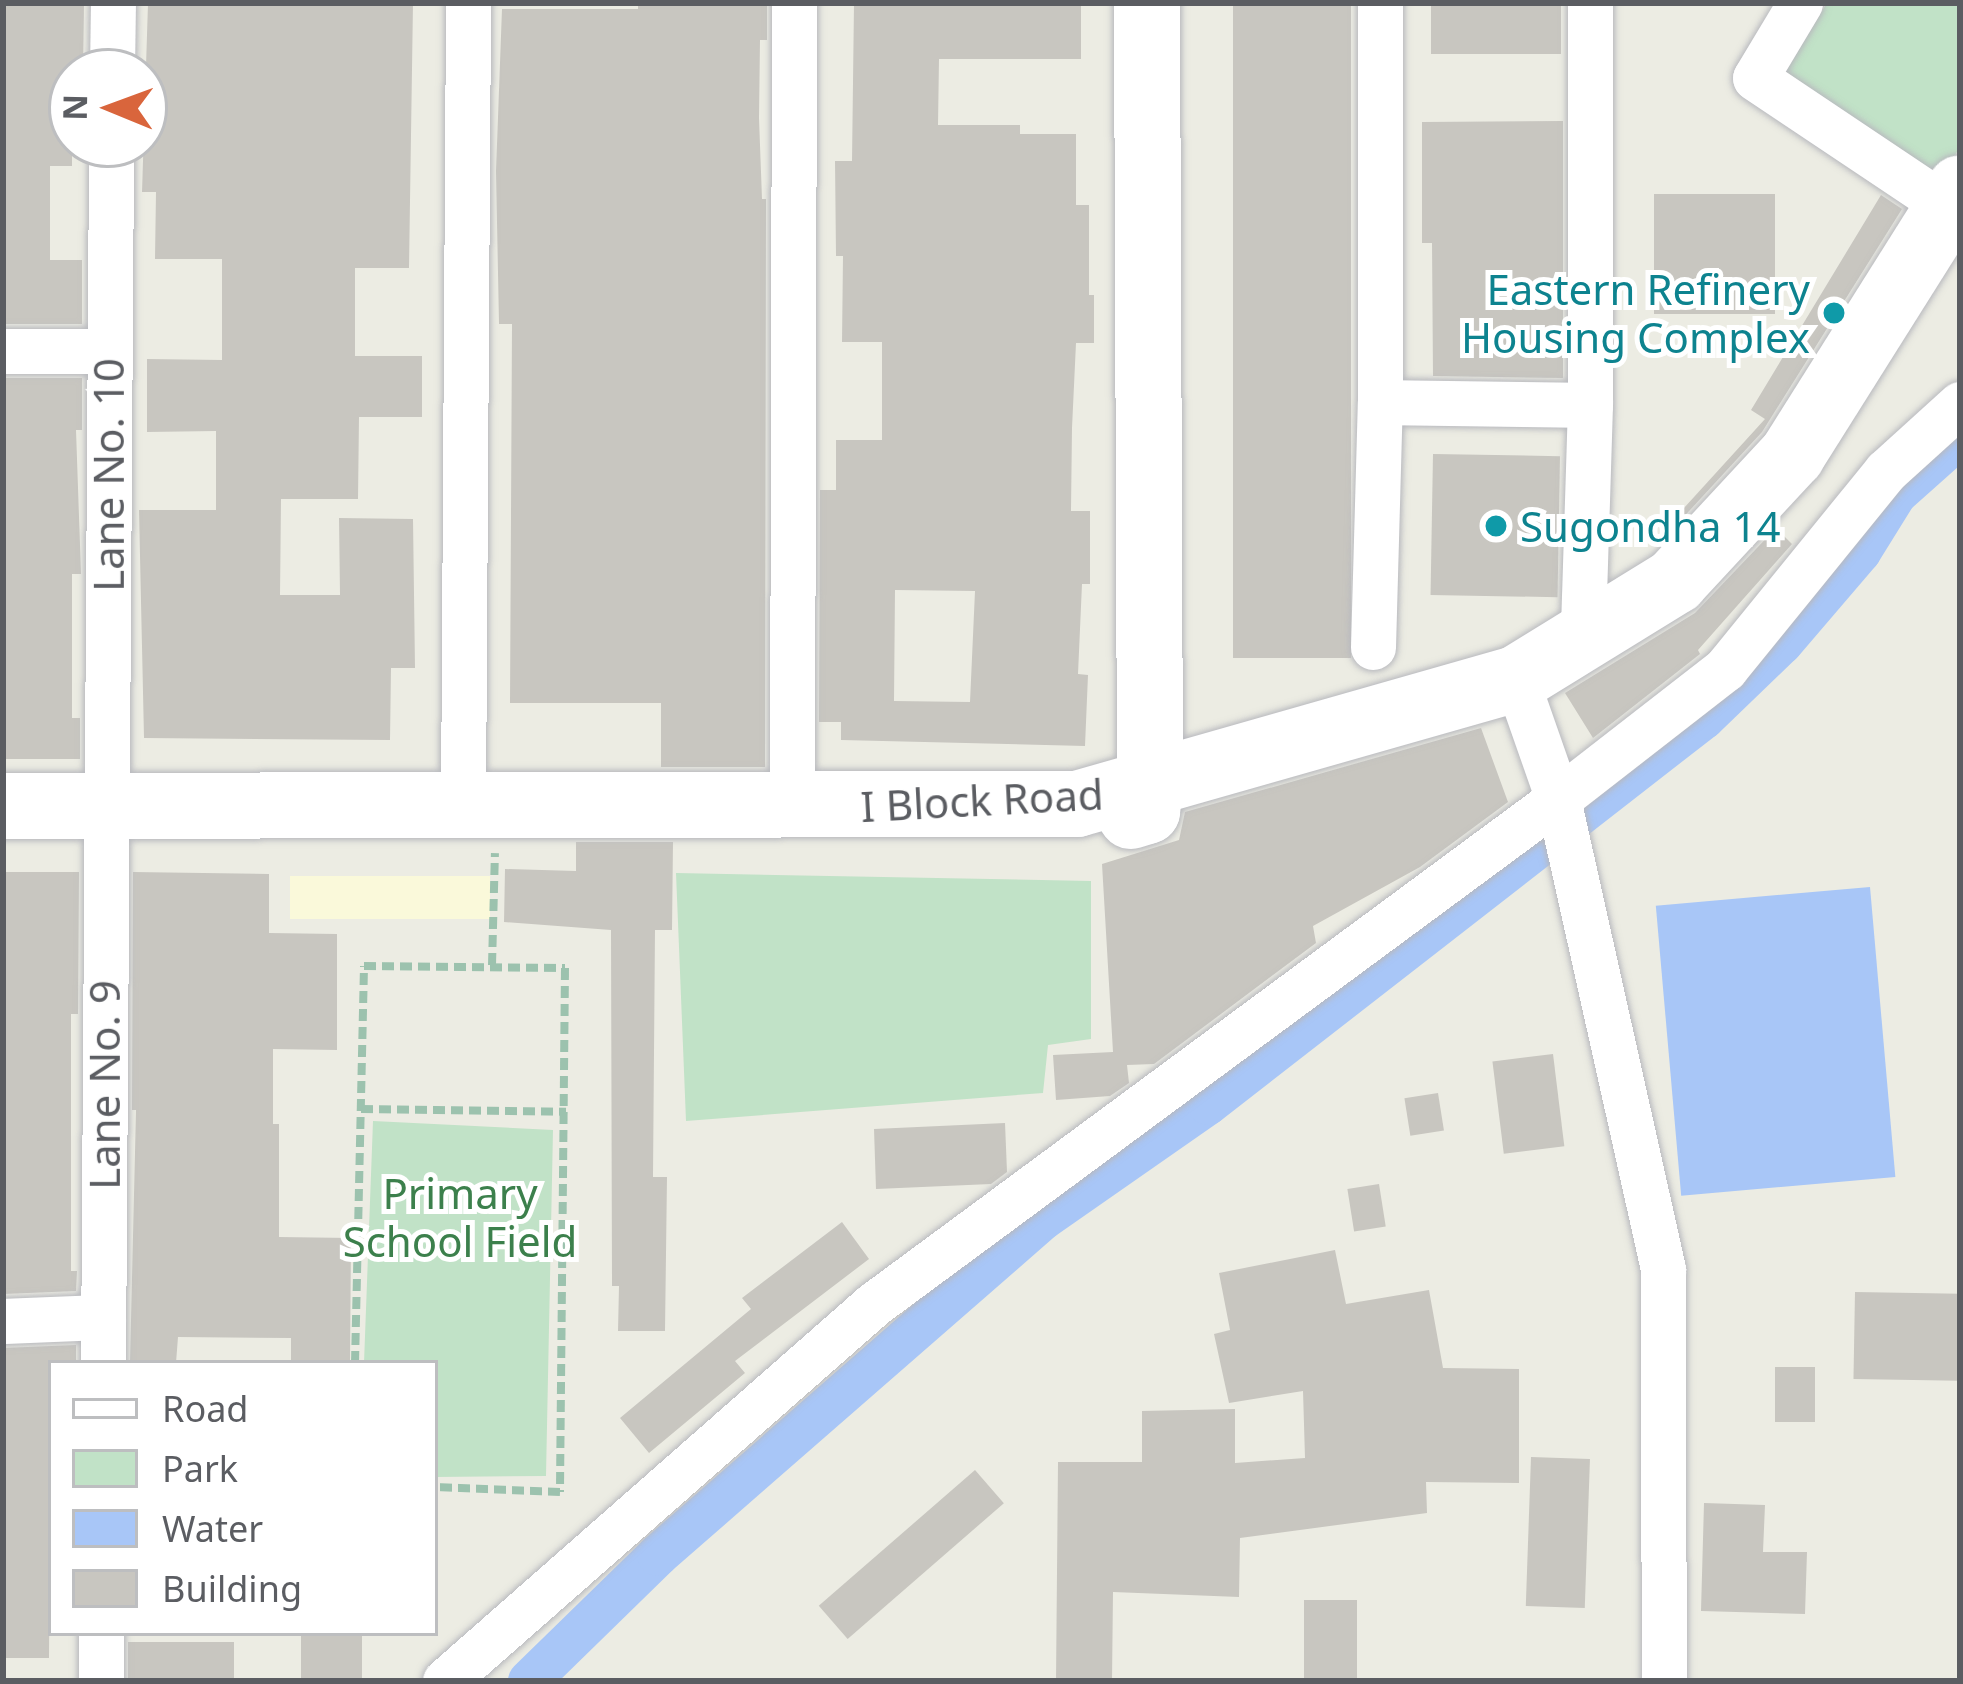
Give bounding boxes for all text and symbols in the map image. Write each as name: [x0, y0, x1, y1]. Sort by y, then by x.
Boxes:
north arrow: [48, 48, 168, 168]
text: N: [52, 94, 97, 121]
place label: Eastern Refinery Housing Complex: [1461, 264, 1810, 362]
marker: Eastern Refinery Housing Complex: [1821, 300, 1847, 326]
street label: Lane No. 10: [83, 358, 133, 592]
place label: Sugondha 14: [1520, 501, 1781, 551]
marker: Sugondha 14: [1483, 513, 1509, 539]
street label: I Block Road: [859, 768, 1105, 832]
street label: Lane No. 9: [79, 980, 129, 1190]
park label: Primary School Field: [343, 1168, 577, 1266]
legend: [48, 1360, 438, 1636]
text: Road: [162, 1384, 249, 1433]
text: Park: [162, 1444, 238, 1493]
text: Water: [162, 1504, 263, 1553]
text: Building: [162, 1564, 302, 1613]

